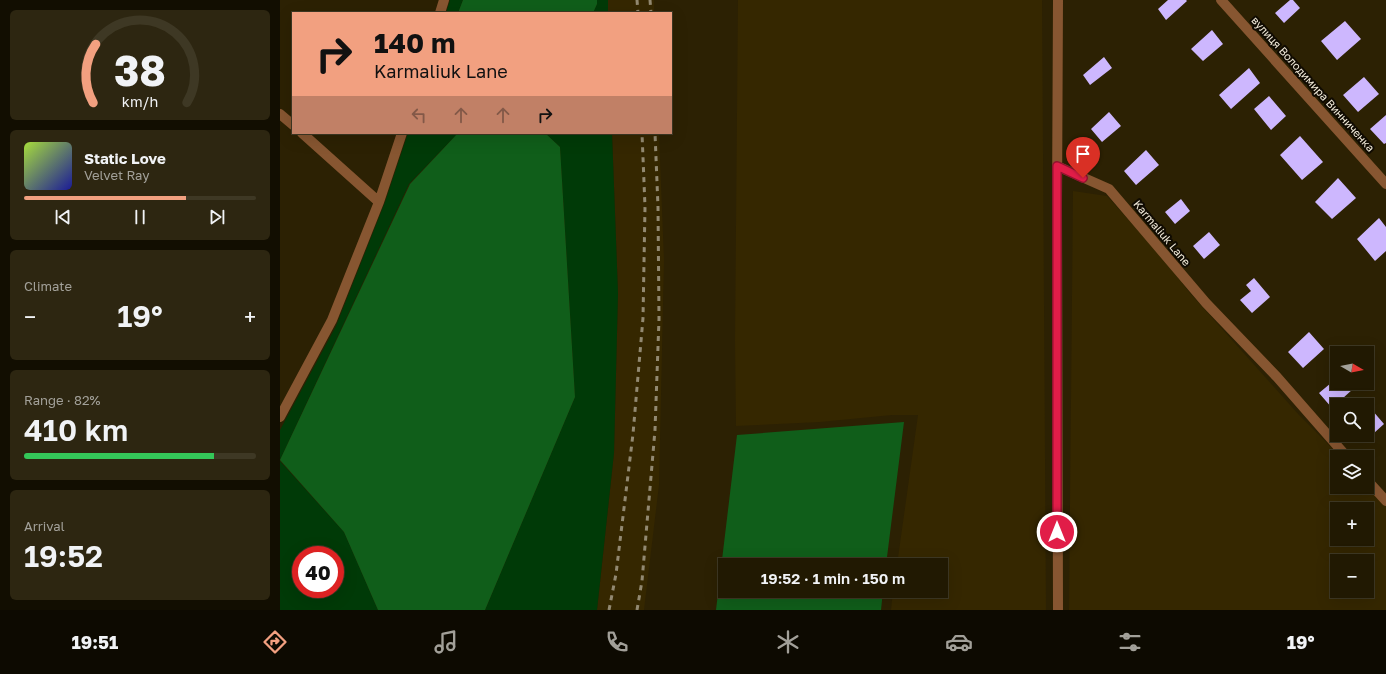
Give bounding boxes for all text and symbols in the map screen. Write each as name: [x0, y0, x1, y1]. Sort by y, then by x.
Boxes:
street label: вулиця Володимира Винниченка: [1249, 13, 1378, 154]
text: 140 m: [374, 26, 456, 59]
icon: right: [308, 28, 360, 80]
text: 38: [114, 45, 166, 95]
text: Karmaliuk Lane: [374, 60, 508, 82]
text: km/h: [122, 93, 158, 110]
icon: left: [408, 104, 430, 126]
icon: ahead: [450, 104, 472, 126]
icon: ahead: [492, 104, 514, 126]
icon: right: [534, 104, 556, 126]
pin: [1066, 137, 1100, 178]
icon: arrive: [1072, 143, 1094, 165]
text: Static Love: [84, 149, 166, 167]
text: Velvet Ray: [84, 167, 149, 183]
street label: Karmaliuk Lane: [1131, 197, 1194, 268]
icon: previous: [52, 206, 74, 228]
icon: pause: [129, 206, 151, 228]
icon: next: [206, 206, 228, 228]
text: Climate: [24, 278, 72, 294]
text: 19°: [117, 298, 163, 334]
text: −: [24, 303, 36, 330]
text: +: [244, 303, 256, 330]
north arrow: [1330, 346, 1374, 390]
map controls: [1330, 346, 1374, 598]
text: Range · 82%: [24, 392, 100, 408]
button: search: [1330, 398, 1374, 442]
text: 410 km: [24, 412, 128, 448]
button: layers: [1330, 450, 1374, 494]
button: +: [1330, 502, 1374, 546]
position arrow: [1036, 511, 1078, 553]
text: Arrival: [24, 518, 65, 534]
text: 19:52: [24, 538, 103, 574]
speed limit sign: 40: [292, 546, 344, 598]
button: −: [1330, 554, 1374, 598]
text: 19:52 · 1 min · 150 m: [761, 569, 905, 587]
icon: directions: [261, 628, 289, 656]
icon: music: [432, 628, 460, 656]
icon: phone: [603, 628, 631, 656]
icon: climate: [774, 628, 802, 656]
icon: car: [945, 628, 973, 656]
icon: filters: [1116, 628, 1144, 656]
text: 19:51: [71, 631, 118, 653]
text: 19°: [1287, 631, 1314, 653]

